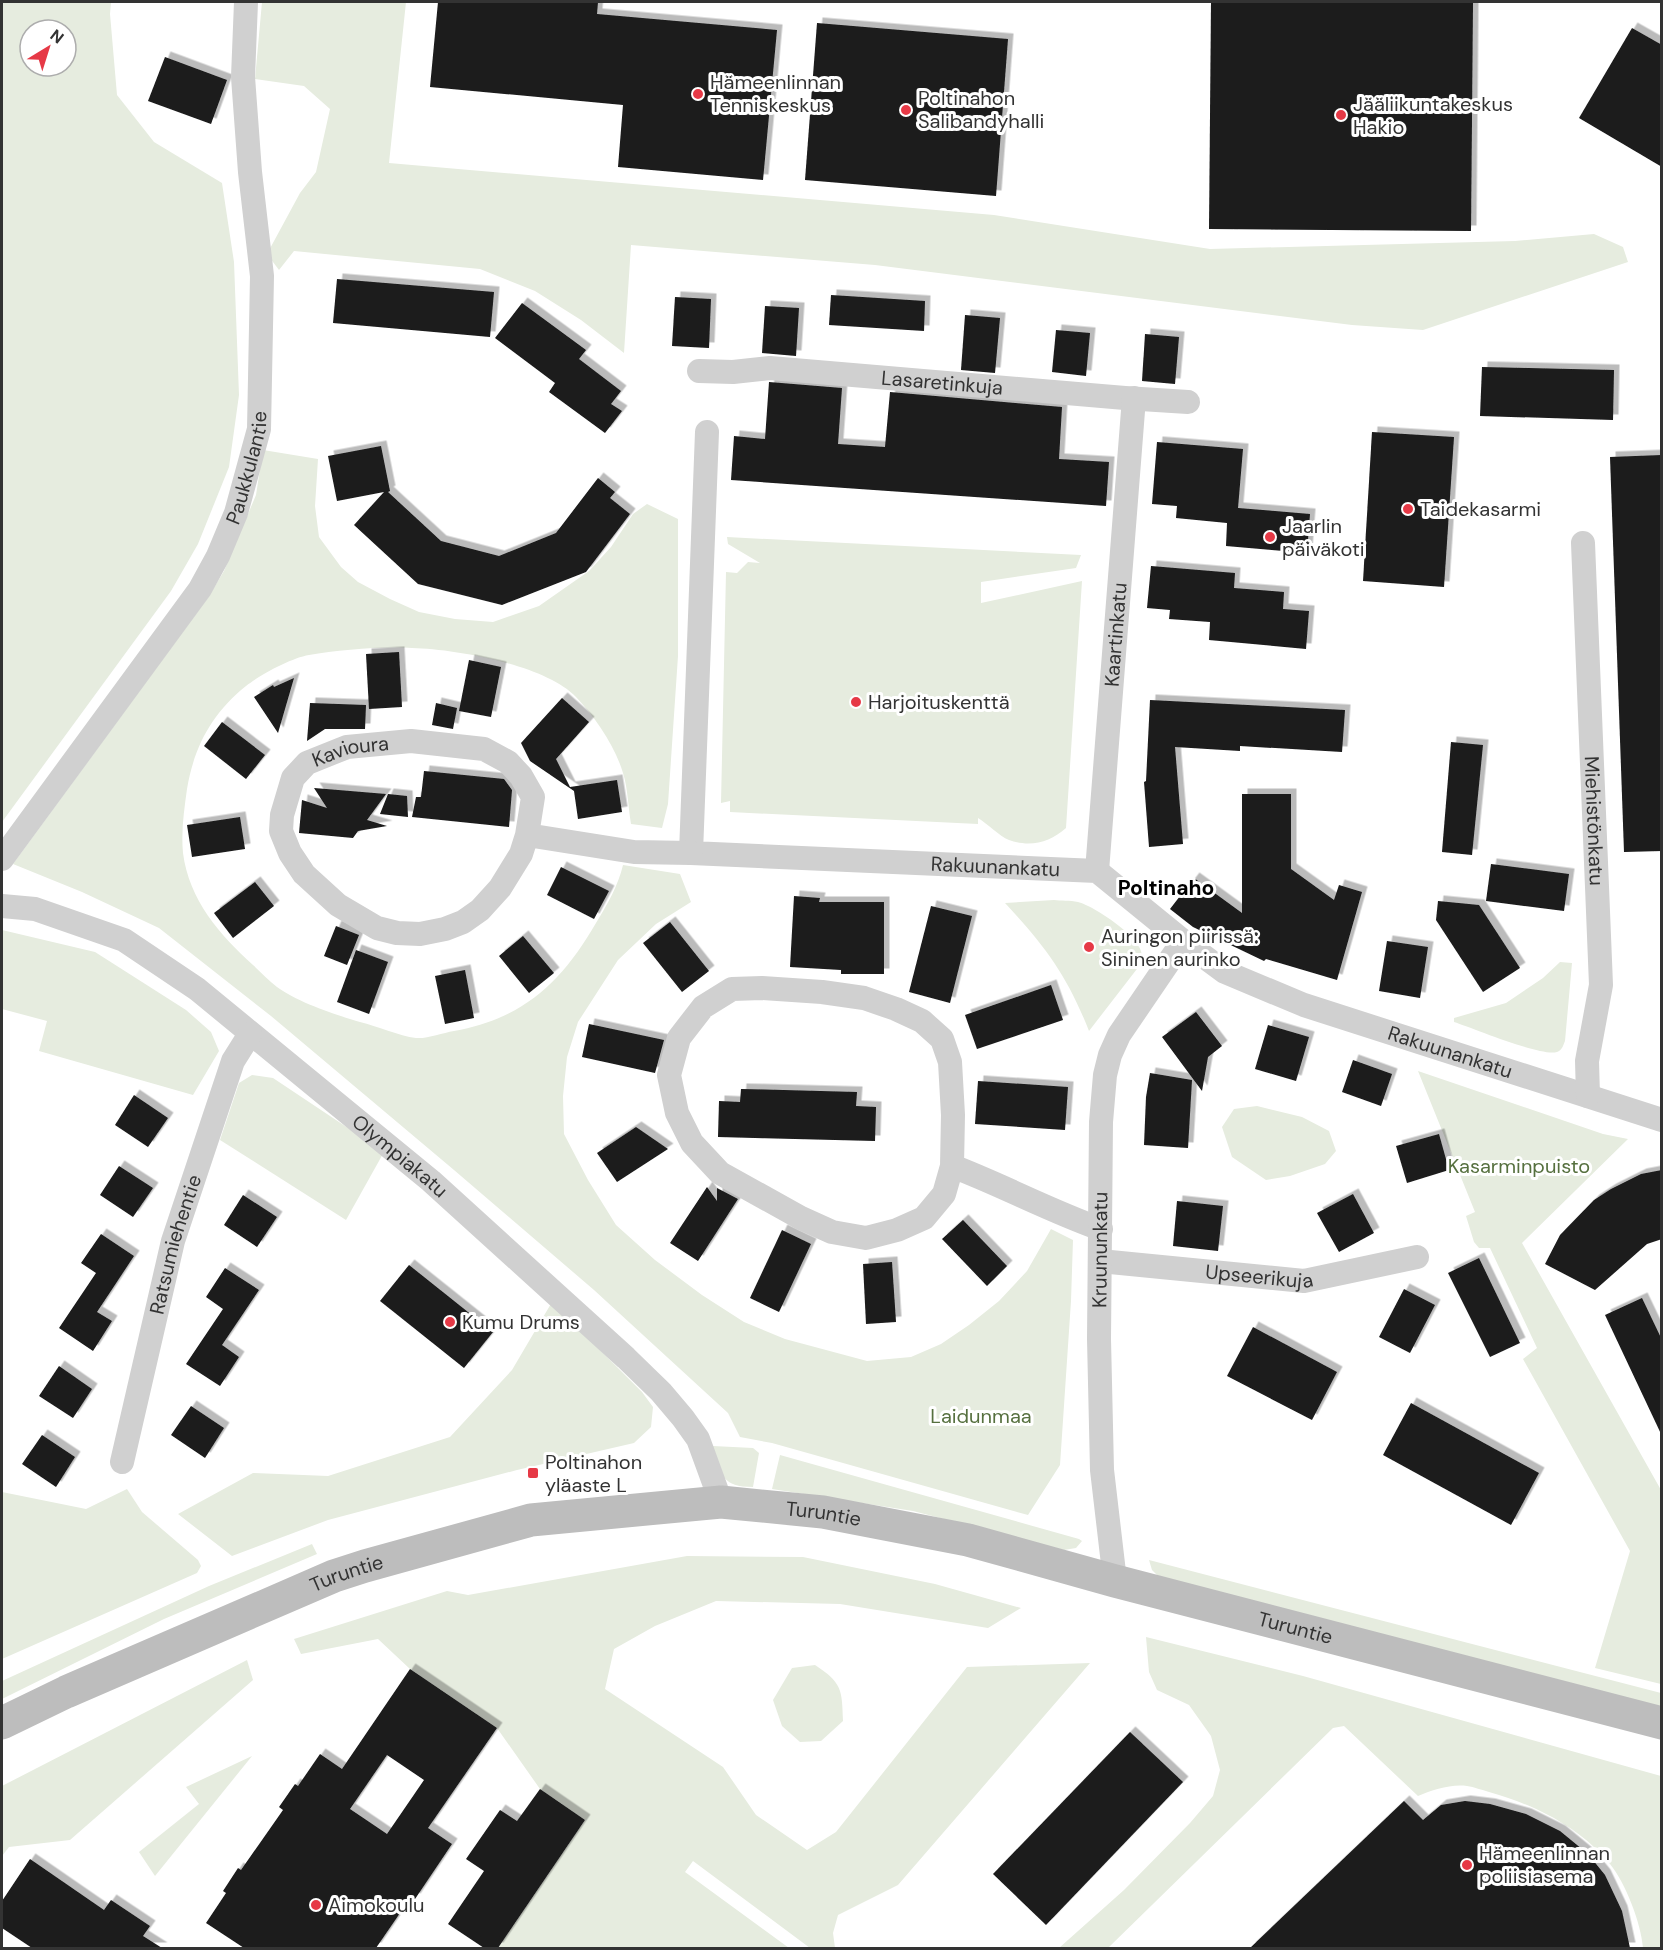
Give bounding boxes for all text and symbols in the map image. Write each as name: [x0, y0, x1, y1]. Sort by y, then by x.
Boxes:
north arrow: [18, 18, 78, 78]
text: N: [46, 25, 68, 48]
place label: Hämeenlinnan Tenniskeskus: [710, 69, 841, 118]
place label: Poltinahon Salibandyhalli: [918, 85, 1044, 134]
marker: Hämeenlinnan Tenniskeskus: [691, 87, 705, 101]
place label: Jääliikuntakeskus Hakio: [1353, 91, 1513, 140]
marker: Poltinahon Salibandyhalli: [899, 103, 913, 117]
marker: Jääliikuntakeskus Hakio: [1334, 108, 1348, 122]
street label: Lasaretinkuja: [880, 364, 1004, 401]
street label: Paukkulantie: [220, 411, 272, 528]
place label: Taidekasarmi: [1420, 496, 1541, 522]
marker: Taidekasarmi: [1401, 502, 1415, 516]
place label: Jaarlin päiväkoti: [1282, 513, 1365, 562]
marker: Jaarlin päiväkoti: [1263, 530, 1277, 544]
street label: Kaartinkatu: [1098, 582, 1133, 688]
place label: Harjoituskenttä: [868, 689, 1010, 715]
marker: Harjoituskenttä: [849, 695, 863, 709]
street label: Kavioura: [308, 730, 390, 773]
street label: Miehistönkatu: [1579, 755, 1610, 886]
street label: Rakuunankatu: [930, 851, 1061, 882]
district label: Poltinaho: [1118, 874, 1214, 902]
place label: Auringon piirissä: Sininen aurinko: [1101, 923, 1258, 972]
marker: Auringon piirissä: Sininen aurinko: [1082, 940, 1096, 954]
street label: Rakuunankatu: [1385, 1020, 1516, 1084]
street label: Olympiakatu: [347, 1108, 453, 1203]
park label: Kasarminpuisto: [1448, 1153, 1590, 1179]
street label: Ratsumiehentie: [144, 1171, 207, 1317]
street label: Kruununkatu: [1086, 1191, 1113, 1308]
street label: Upseerikuja: [1204, 1258, 1316, 1294]
place label: Kumu Drums: [462, 1309, 580, 1335]
marker: Kumu Drums: [443, 1315, 457, 1329]
park label: Laidunmaa: [930, 1403, 1032, 1429]
place label: Poltinahon yläaste L: [545, 1449, 642, 1498]
marker: Poltinahon yläaste L: [526, 1466, 540, 1480]
street label: Turuntie: [785, 1495, 864, 1532]
street label: Turuntie: [306, 1549, 386, 1598]
street label: Turuntie: [1255, 1606, 1336, 1650]
place label: Hämeenlinnan poliisiasema: [1479, 1840, 1610, 1889]
marker: Hämeenlinnan poliisiasema: [1460, 1858, 1474, 1872]
place label: Aimokoulu: [328, 1892, 424, 1918]
marker: Aimokoulu: [309, 1898, 323, 1912]

